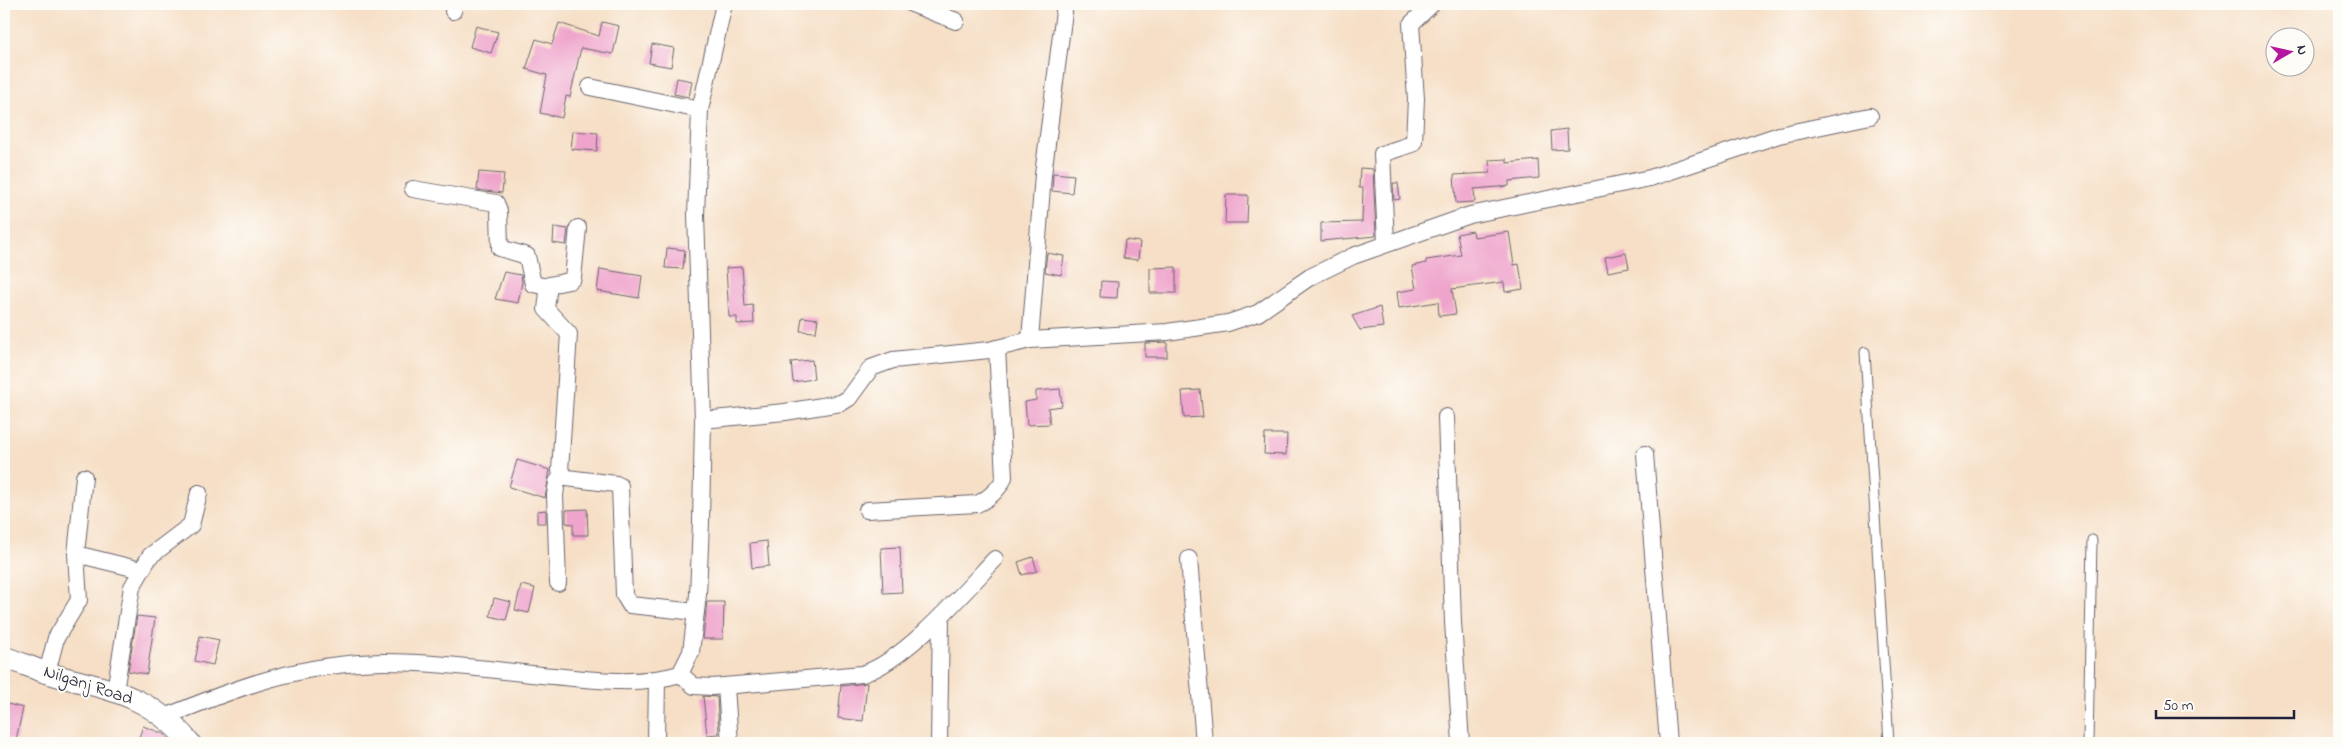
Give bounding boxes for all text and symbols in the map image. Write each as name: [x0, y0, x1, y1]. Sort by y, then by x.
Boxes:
north arrow: [2266, 28, 2316, 78]
text: N: [2290, 44, 2312, 57]
street label: Nilganj Road: [40, 659, 136, 714]
scale bar: [2156, 687, 2293, 719]
text: 50 m: [2163, 695, 2194, 717]

